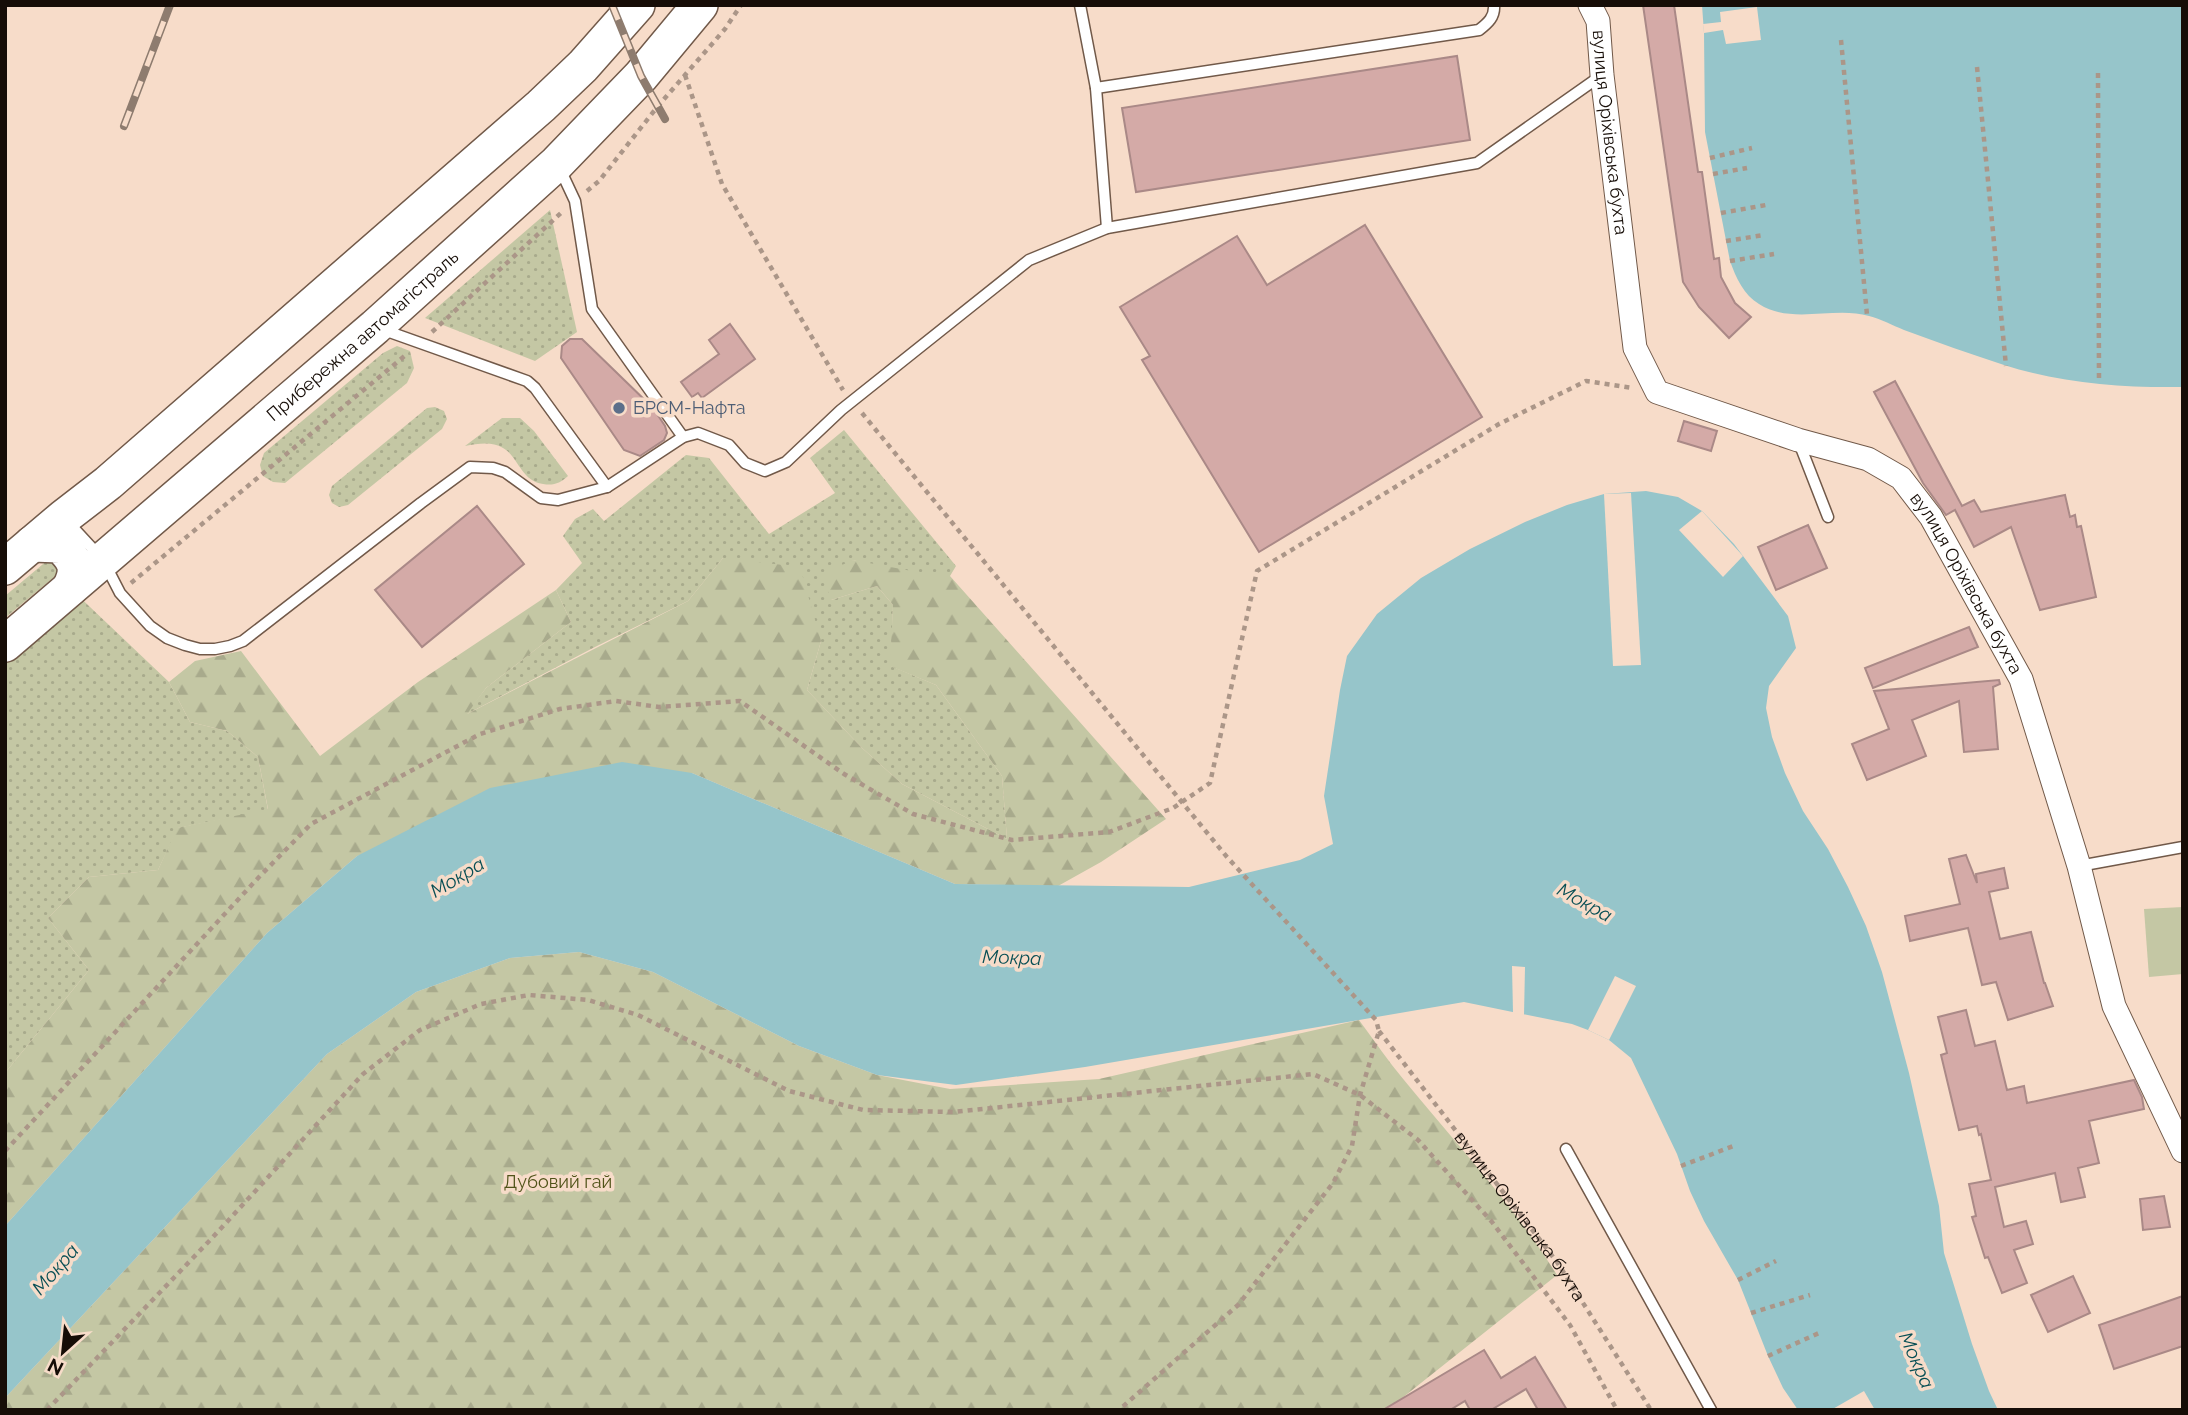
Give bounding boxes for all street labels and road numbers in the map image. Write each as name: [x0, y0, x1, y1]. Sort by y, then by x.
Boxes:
street label: вулиця Оріхівська бухта: [1589, 29, 1632, 236]
street label: Прибережна автомагістраль: [262, 246, 463, 425]
street label: вулиця Оріхівська бухта: [1906, 488, 2027, 678]
street label: вулиця Оріхівська бухта: [1450, 1127, 1590, 1305]

